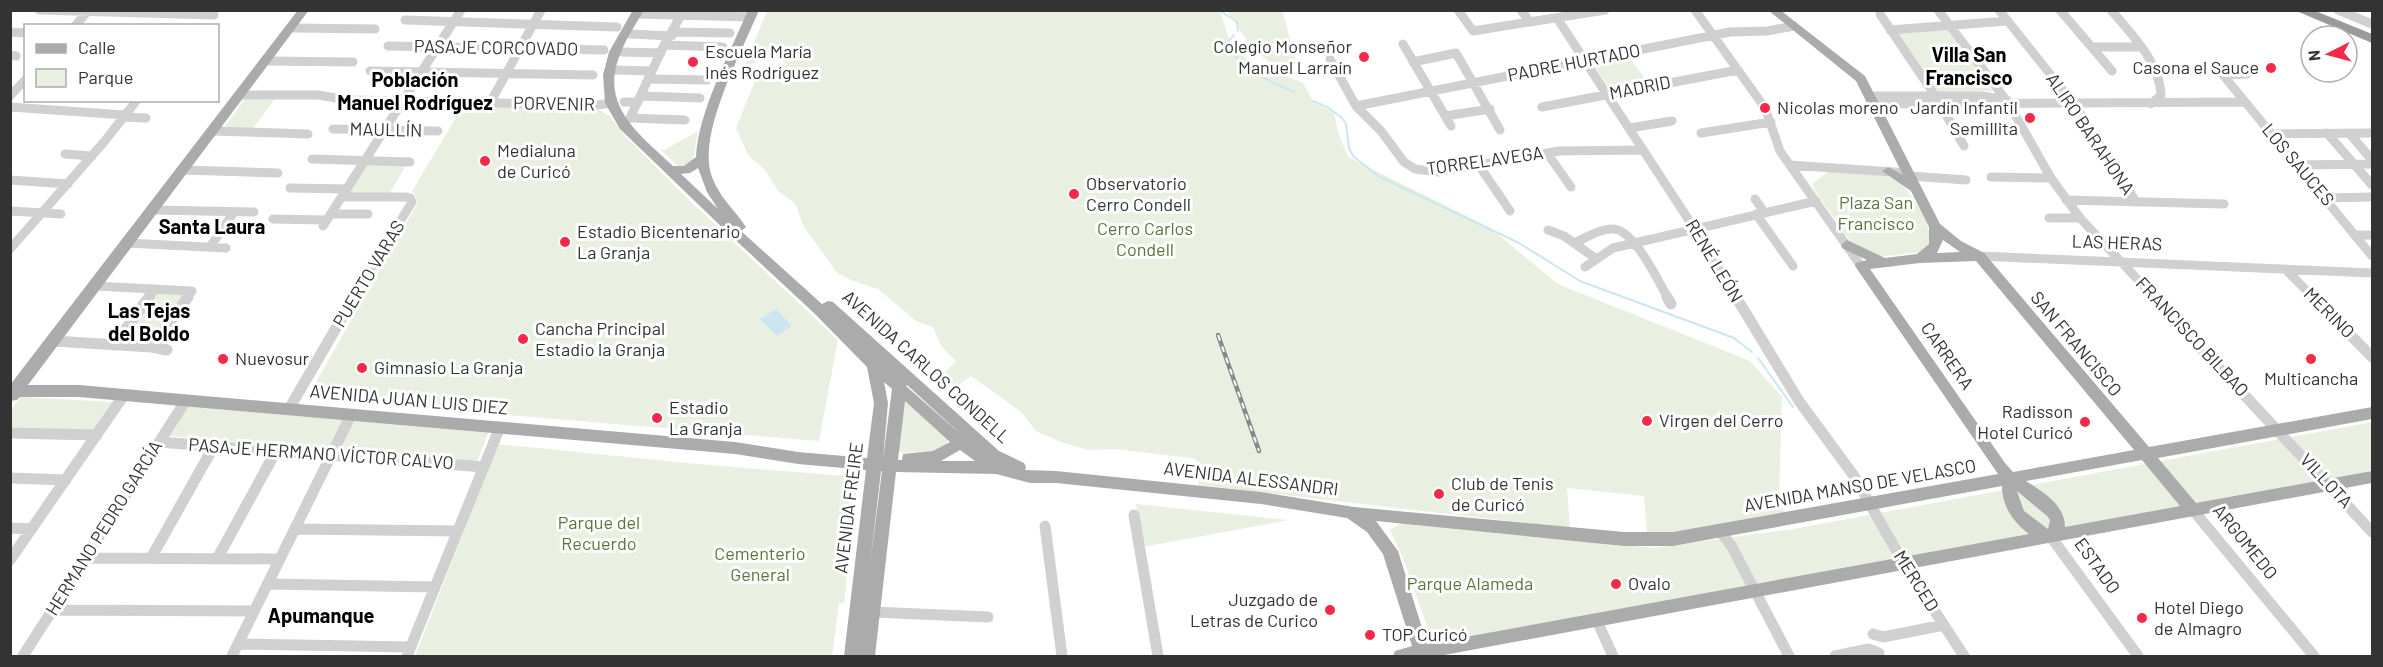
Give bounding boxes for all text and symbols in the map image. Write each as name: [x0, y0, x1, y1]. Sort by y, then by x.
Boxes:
legend: [24, 24, 219, 102]
north arrow: [2299, 24, 2359, 84]
street label: PASAJE CORCOVADO: [414, 35, 578, 59]
place label: Colegio Monseñor Manuel Larraín: [1213, 35, 1352, 78]
text: Calle: [78, 36, 116, 58]
street label: PADRE HURTADO: [1506, 38, 1642, 86]
place label: Escuela María Inés Rodríguez: [705, 40, 819, 83]
district label: Villa San Francisco: [1925, 42, 2013, 89]
text: N: [2304, 49, 2324, 62]
marker: Colegio Monseñor Manuel Larraín: [1357, 50, 1371, 64]
marker: Escuela María Inés Rodríguez: [686, 55, 700, 69]
place label: Casona el Sauce: [2132, 56, 2259, 78]
marker: Casona el Sauce: [2264, 61, 2278, 75]
text: Parque: [78, 66, 133, 88]
district label: Población Manuel Rodríguez: [337, 67, 493, 114]
street label: ALIRO BARAHONA: [2042, 68, 2140, 199]
street label: MADRID: [1607, 70, 1672, 104]
street label: PORVENIR: [513, 91, 595, 115]
place label: Nicolas moreno: [1777, 96, 1898, 118]
place label: Jardín Infantil Semillita: [1910, 96, 2018, 139]
marker: Nicolas moreno: [1758, 101, 1772, 115]
marker: Jardín Infantil Semillita: [2023, 111, 2037, 125]
street label: MAULLÍN: [350, 117, 423, 141]
street label: LOS SAUCES: [2258, 119, 2340, 210]
place label: Medialuna de Curicó: [497, 139, 576, 182]
street label: TORRELAVEGA: [1425, 141, 1545, 179]
marker: Medialuna de Curicó: [478, 154, 492, 168]
place label: Observatorio Cerro Condell: [1086, 172, 1191, 215]
marker: Observatorio Cerro Condell: [1067, 187, 1081, 201]
park label: Plaza San Francisco: [1837, 191, 1915, 234]
district label: Santa Laura: [159, 214, 265, 238]
street label: RENÉ LEÓN: [1682, 215, 1748, 306]
street label: PUERTO VARAS: [328, 216, 409, 331]
park label: Cerro Carlos Condell: [1097, 217, 1193, 260]
place label: Estadio Bicentenario La Granja: [577, 220, 740, 263]
street label: LAS HERAS: [2071, 229, 2163, 255]
marker: Estadio Bicentenario La Granja: [558, 235, 572, 249]
street label: FRANCISCO BILBAO: [2132, 272, 2254, 401]
street label: MERINO: [2300, 282, 2360, 342]
street label: AVENIDA CARLOS CONDELL: [838, 285, 1015, 447]
street label: SAN FRANCISCO: [2026, 286, 2127, 400]
district label: Las Tejas del Boldo: [108, 298, 190, 345]
place label: Cancha Principal Estadio la Granja: [535, 317, 665, 360]
street label: CARRERA: [1917, 317, 1979, 393]
marker: Cancha Principal Estadio la Granja: [516, 332, 530, 346]
place label: Nuevosur: [235, 347, 310, 369]
marker: Nuevosur: [216, 352, 230, 366]
marker: Multicancha: [2304, 352, 2318, 366]
place label: Gimnasio La Granja: [374, 356, 523, 378]
marker: Gimnasio La Granja: [355, 361, 369, 375]
place label: Multicancha: [2264, 367, 2358, 389]
street label: AVENIDA JUAN LUIS DIEZ: [309, 379, 509, 419]
place label: Estadio La Granja: [669, 396, 742, 439]
place label: Radisson Hotel Curicó: [1977, 400, 2073, 443]
place label: Virgen del Cerro: [1659, 409, 1784, 431]
marker: Estadio La Granja: [650, 411, 664, 425]
marker: Virgen del Cerro: [1640, 414, 1654, 428]
marker: Radisson Hotel Curicó: [2078, 415, 2092, 429]
street label: PASAJE HERMANO VÍCTOR CALVO: [188, 433, 454, 473]
street label: HERMANO PEDRO GARCÍA: [40, 436, 166, 619]
street label: AVENIDA FREIRE: [829, 441, 867, 575]
street label: VILLOTA: [2296, 448, 2358, 512]
street label: AVENIDA MANSO DE VELASCO: [1742, 454, 1978, 516]
street label: AVENIDA ALESSANDRI: [1162, 456, 1340, 500]
place label: Club de Tenis de Curicó: [1451, 472, 1554, 515]
marker: Club de Tenis de Curicó: [1432, 487, 1446, 501]
street label: ARGOMEDO: [2209, 499, 2283, 583]
park label: Parque del Recuerdo: [558, 511, 640, 554]
street label: ESTADO: [2070, 533, 2125, 598]
park label: Cementerio General: [714, 542, 806, 585]
street label: MERCED: [1890, 546, 1944, 615]
park label: Parque Alameda: [1407, 572, 1533, 594]
place label: Ovalo: [1628, 572, 1671, 594]
marker: Ovalo: [1609, 577, 1623, 591]
place label: Juzgado de Letras de Curico: [1190, 588, 1318, 631]
place label: Hotel Diego de Almagro: [2154, 596, 2244, 639]
district label: Apumanque: [267, 603, 375, 627]
marker: Juzgado de Letras de Curico: [1323, 603, 1337, 617]
marker: Hotel Diego de Almagro: [2135, 611, 2149, 625]
place label: TOP Curicó: [1382, 623, 1468, 645]
marker: TOP Curicó: [1363, 628, 1377, 642]

